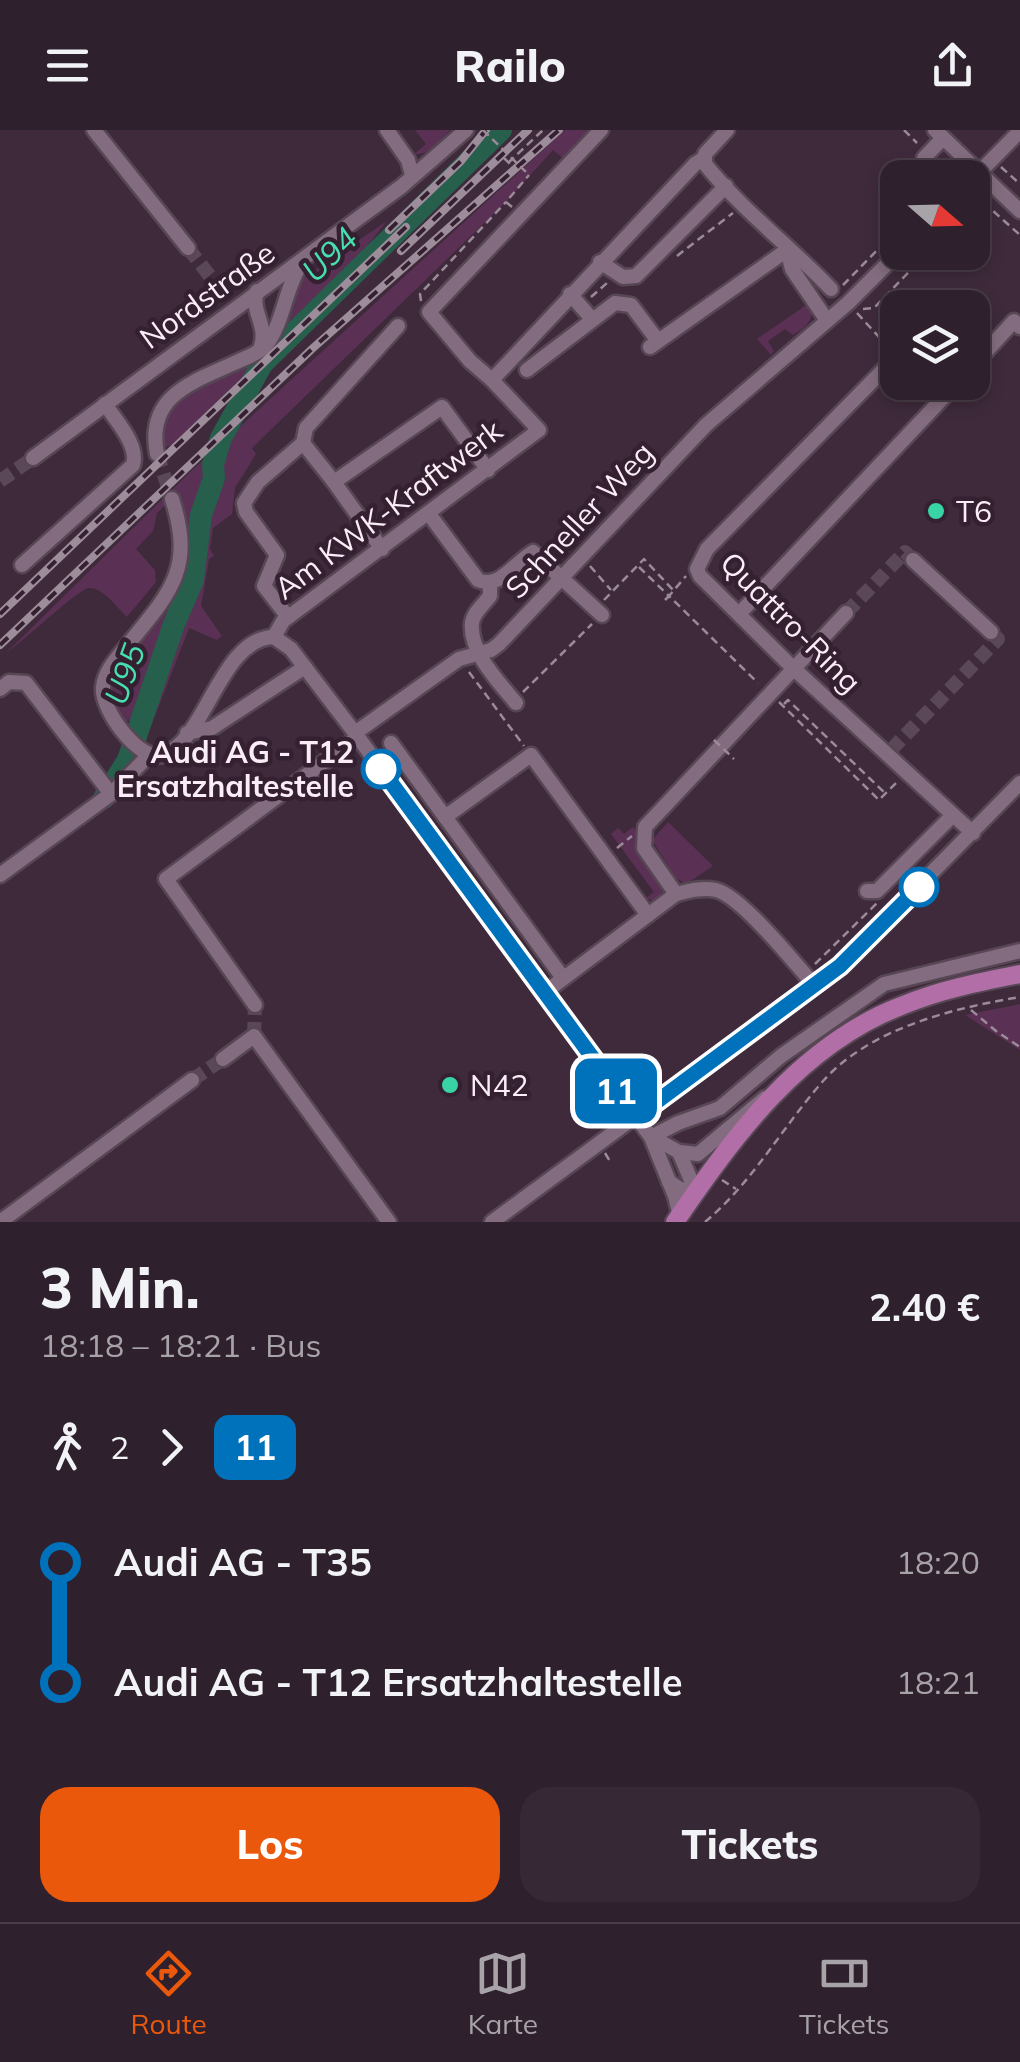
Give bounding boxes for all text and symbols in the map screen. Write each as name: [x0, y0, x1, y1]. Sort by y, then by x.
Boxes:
text: Railo: [454, 37, 566, 93]
icon: menu: [40, 38, 95, 93]
icon: share: [925, 38, 980, 93]
north arrow: [880, 160, 990, 270]
map controls: [880, 160, 990, 400]
water label: U94: [293, 218, 365, 290]
street label: Nordstraße: [132, 233, 282, 357]
button: layers: [880, 290, 990, 400]
street label: Am KWK-Kraftwerk: [267, 411, 510, 607]
street label: Schneller Weg: [497, 434, 661, 606]
place label: T6: [956, 492, 992, 530]
marker: T6: [925, 500, 947, 522]
street label: Quattro-Ring: [713, 544, 869, 700]
water label: U95: [95, 638, 153, 710]
place label: Audi AG - T12 Ersatzhaltestelle: [117, 733, 354, 805]
marker: Audi AG - T12 Ersatzhaltestelle: [362, 750, 400, 788]
unlabelled marker: [900, 868, 938, 906]
line badge: 11: [571, 1058, 661, 1124]
place label: N42: [470, 1066, 528, 1104]
text: 11: [595, 1069, 637, 1113]
marker: N42: [439, 1074, 461, 1096]
text: 3 Min.: [40, 1253, 200, 1322]
text: 2.40 €: [869, 1283, 980, 1331]
text: 18:18 – 18:21 · Bus: [40, 1325, 321, 1365]
icon: walk: [40, 1420, 95, 1475]
icon: forward: [144, 1420, 199, 1475]
text: 11: [234, 1425, 276, 1469]
text: 2: [110, 1427, 129, 1467]
text: Audi AG - T35: [114, 1538, 372, 1586]
text: 18:20: [896, 1542, 980, 1582]
text: Audi AG - T12 Ersatzhaltestelle: [114, 1658, 682, 1706]
text: 18:21: [896, 1662, 980, 1702]
button: Los: [40, 1787, 500, 1902]
button: Tickets: [520, 1787, 980, 1902]
tab: Route: [131, 1946, 207, 2041]
tab: Karte: [468, 1946, 538, 2041]
tab: Tickets: [799, 1946, 889, 2041]

